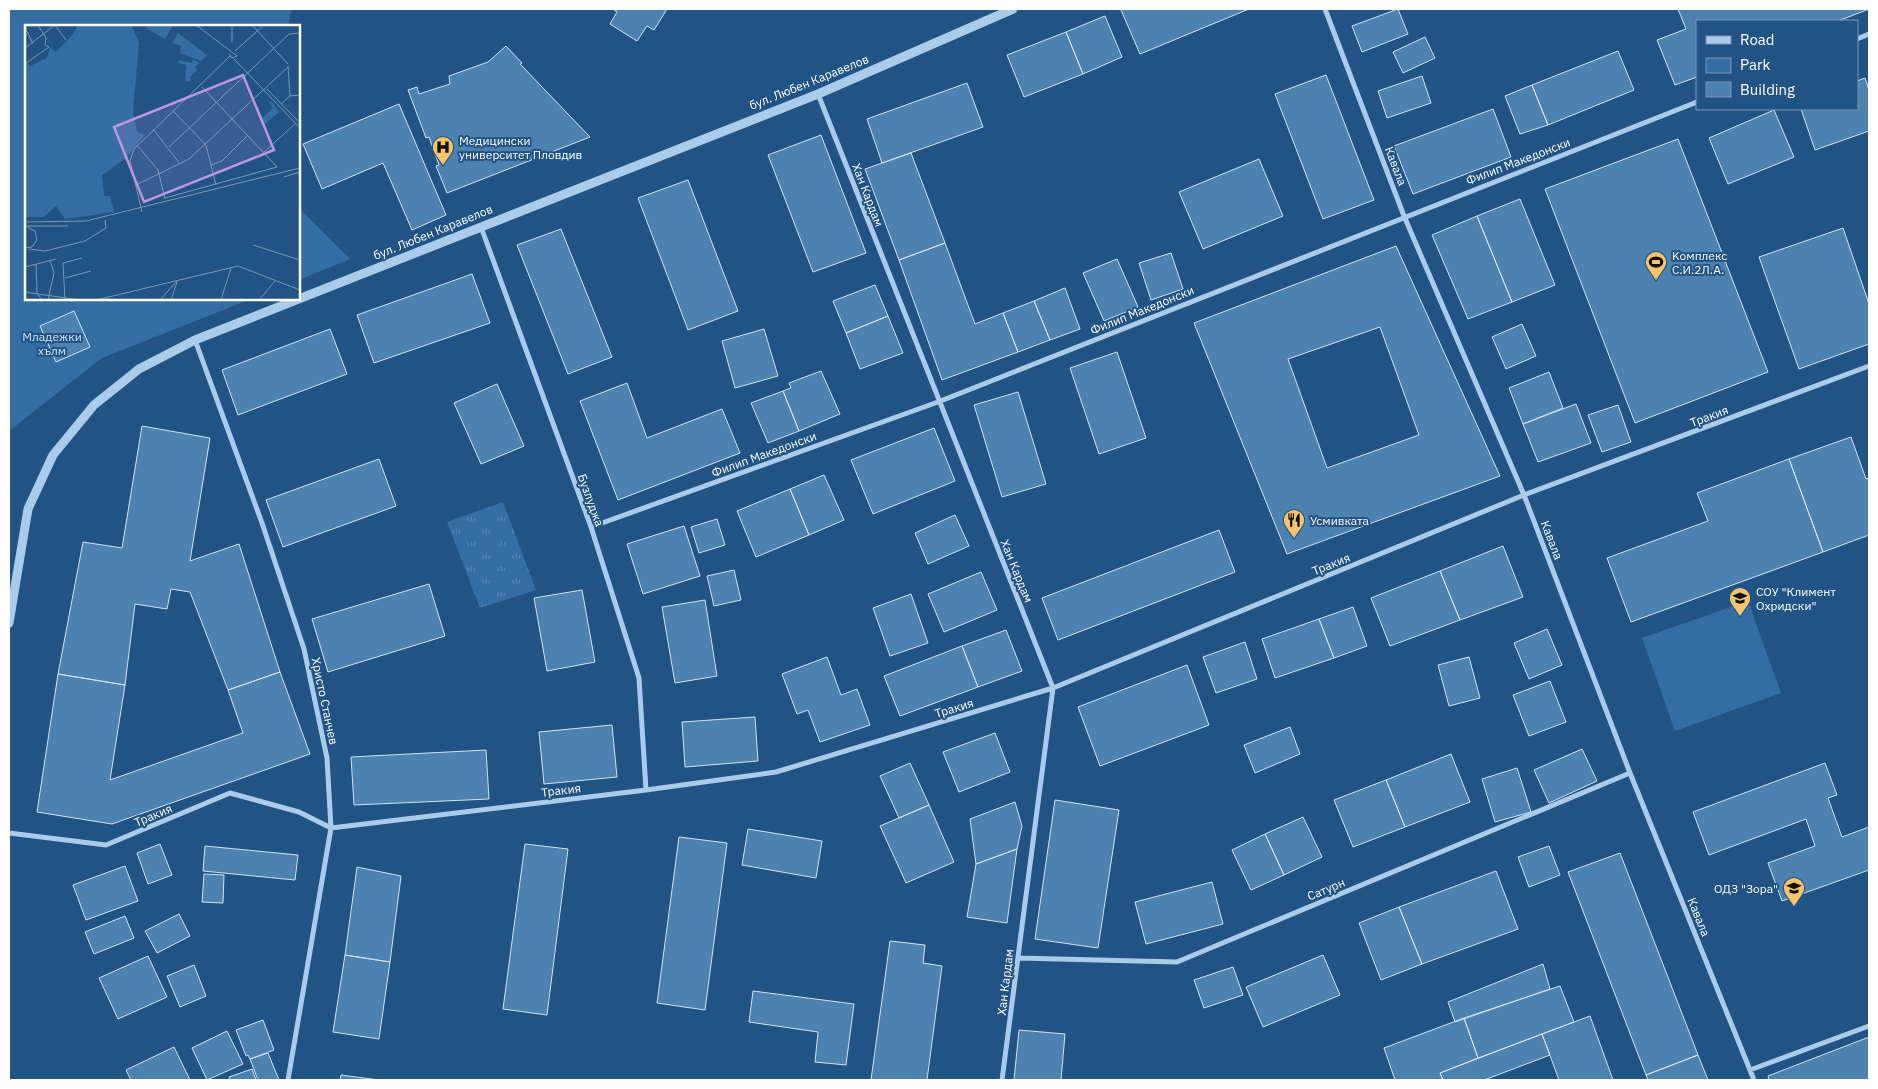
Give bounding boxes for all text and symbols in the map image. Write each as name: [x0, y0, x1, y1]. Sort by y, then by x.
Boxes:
legend: [1696, 20, 1858, 110]
inset map: [25, 25, 300, 300]
text: Road: [1740, 30, 1775, 49]
street label: бул. Любен Каравелов: [747, 51, 871, 113]
text: Park: [1740, 55, 1770, 74]
text: Building: [1740, 80, 1795, 99]
place label: Медицински университет Пловдив: [459, 133, 582, 162]
street label: Филип Македонски: [1464, 134, 1572, 188]
hospital icon: Медицински университет Пловдив: [431, 135, 455, 166]
street label: Кавала: [1382, 144, 1410, 188]
street label: Хан Кардам: [849, 161, 887, 229]
street label: бул. Любен Каравелов: [371, 201, 495, 263]
place label: Kомплекс С.И.2Л.А.: [1672, 248, 1727, 277]
sports icon: Kомплекс С.И.2Л.А.: [1644, 250, 1668, 281]
street label: Филип Македонски: [1088, 282, 1196, 338]
park label: Младежки хълм: [22, 329, 82, 358]
street label: Тракия: [1688, 402, 1730, 430]
street label: Филип Македонски: [710, 428, 818, 480]
street label: Бузлуджа: [575, 472, 608, 529]
restaurant icon: Усмивката: [1282, 508, 1306, 539]
place label: Усмивката: [1310, 513, 1370, 528]
street label: Кавала: [1538, 518, 1566, 562]
street label: Хан Кардам: [998, 537, 1036, 605]
street label: Тракия: [1310, 550, 1352, 578]
place label: СОУ "Климент Охридски": [1756, 584, 1836, 613]
school or university icon: СОУ "Климент Охридски": [1728, 586, 1752, 617]
street label: Христо Станчев: [308, 656, 342, 746]
street label: Тракия: [933, 695, 975, 721]
street label: Тракия: [540, 780, 582, 800]
street label: Тракия: [132, 800, 174, 830]
street label: Сатурн: [1305, 874, 1347, 904]
school or university icon: ОДЗ "Зора": [1782, 876, 1806, 907]
place label: ОДЗ "Зора": [1714, 881, 1778, 896]
street label: Кавала: [1684, 895, 1714, 939]
street label: Хан Кардам: [993, 948, 1017, 1016]

